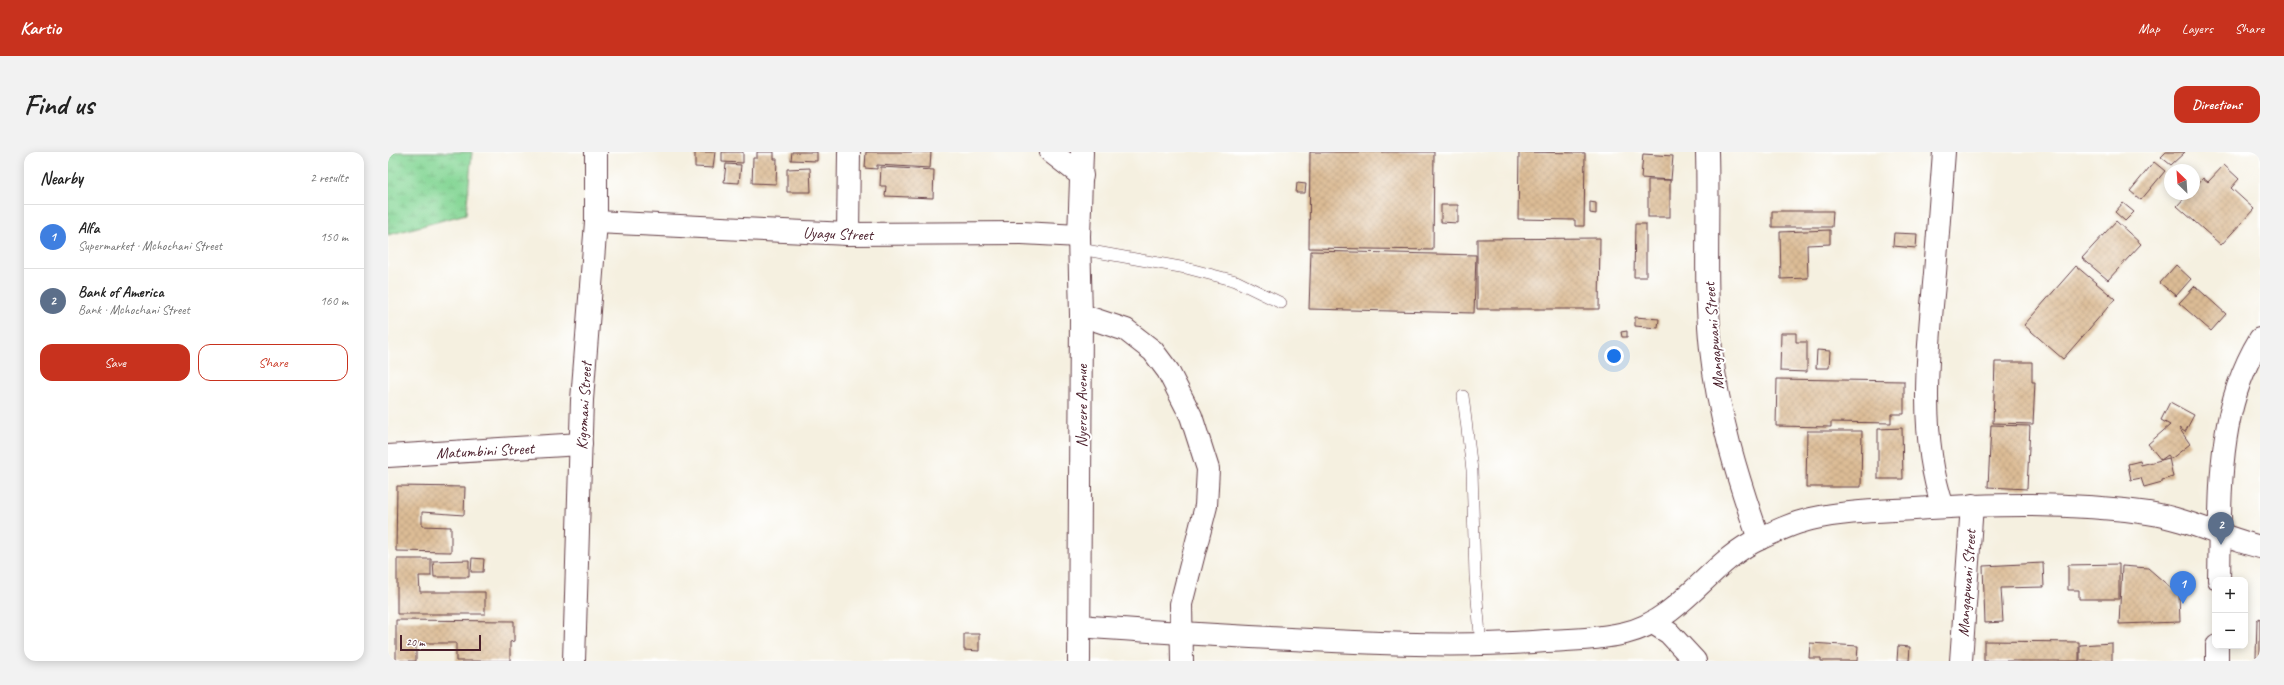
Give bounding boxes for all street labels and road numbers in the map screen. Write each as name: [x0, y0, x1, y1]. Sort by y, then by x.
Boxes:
street label: Uyagu Street: [803, 223, 875, 245]
street label: Mangapwani Street: [1699, 280, 1729, 390]
street label: Kigomani Street: [572, 359, 596, 450]
street label: Nyerere Avenue: [1072, 363, 1092, 448]
street label: Matumbini Street: [436, 438, 536, 464]
street label: Mangapwani Street: [1953, 527, 1981, 637]

